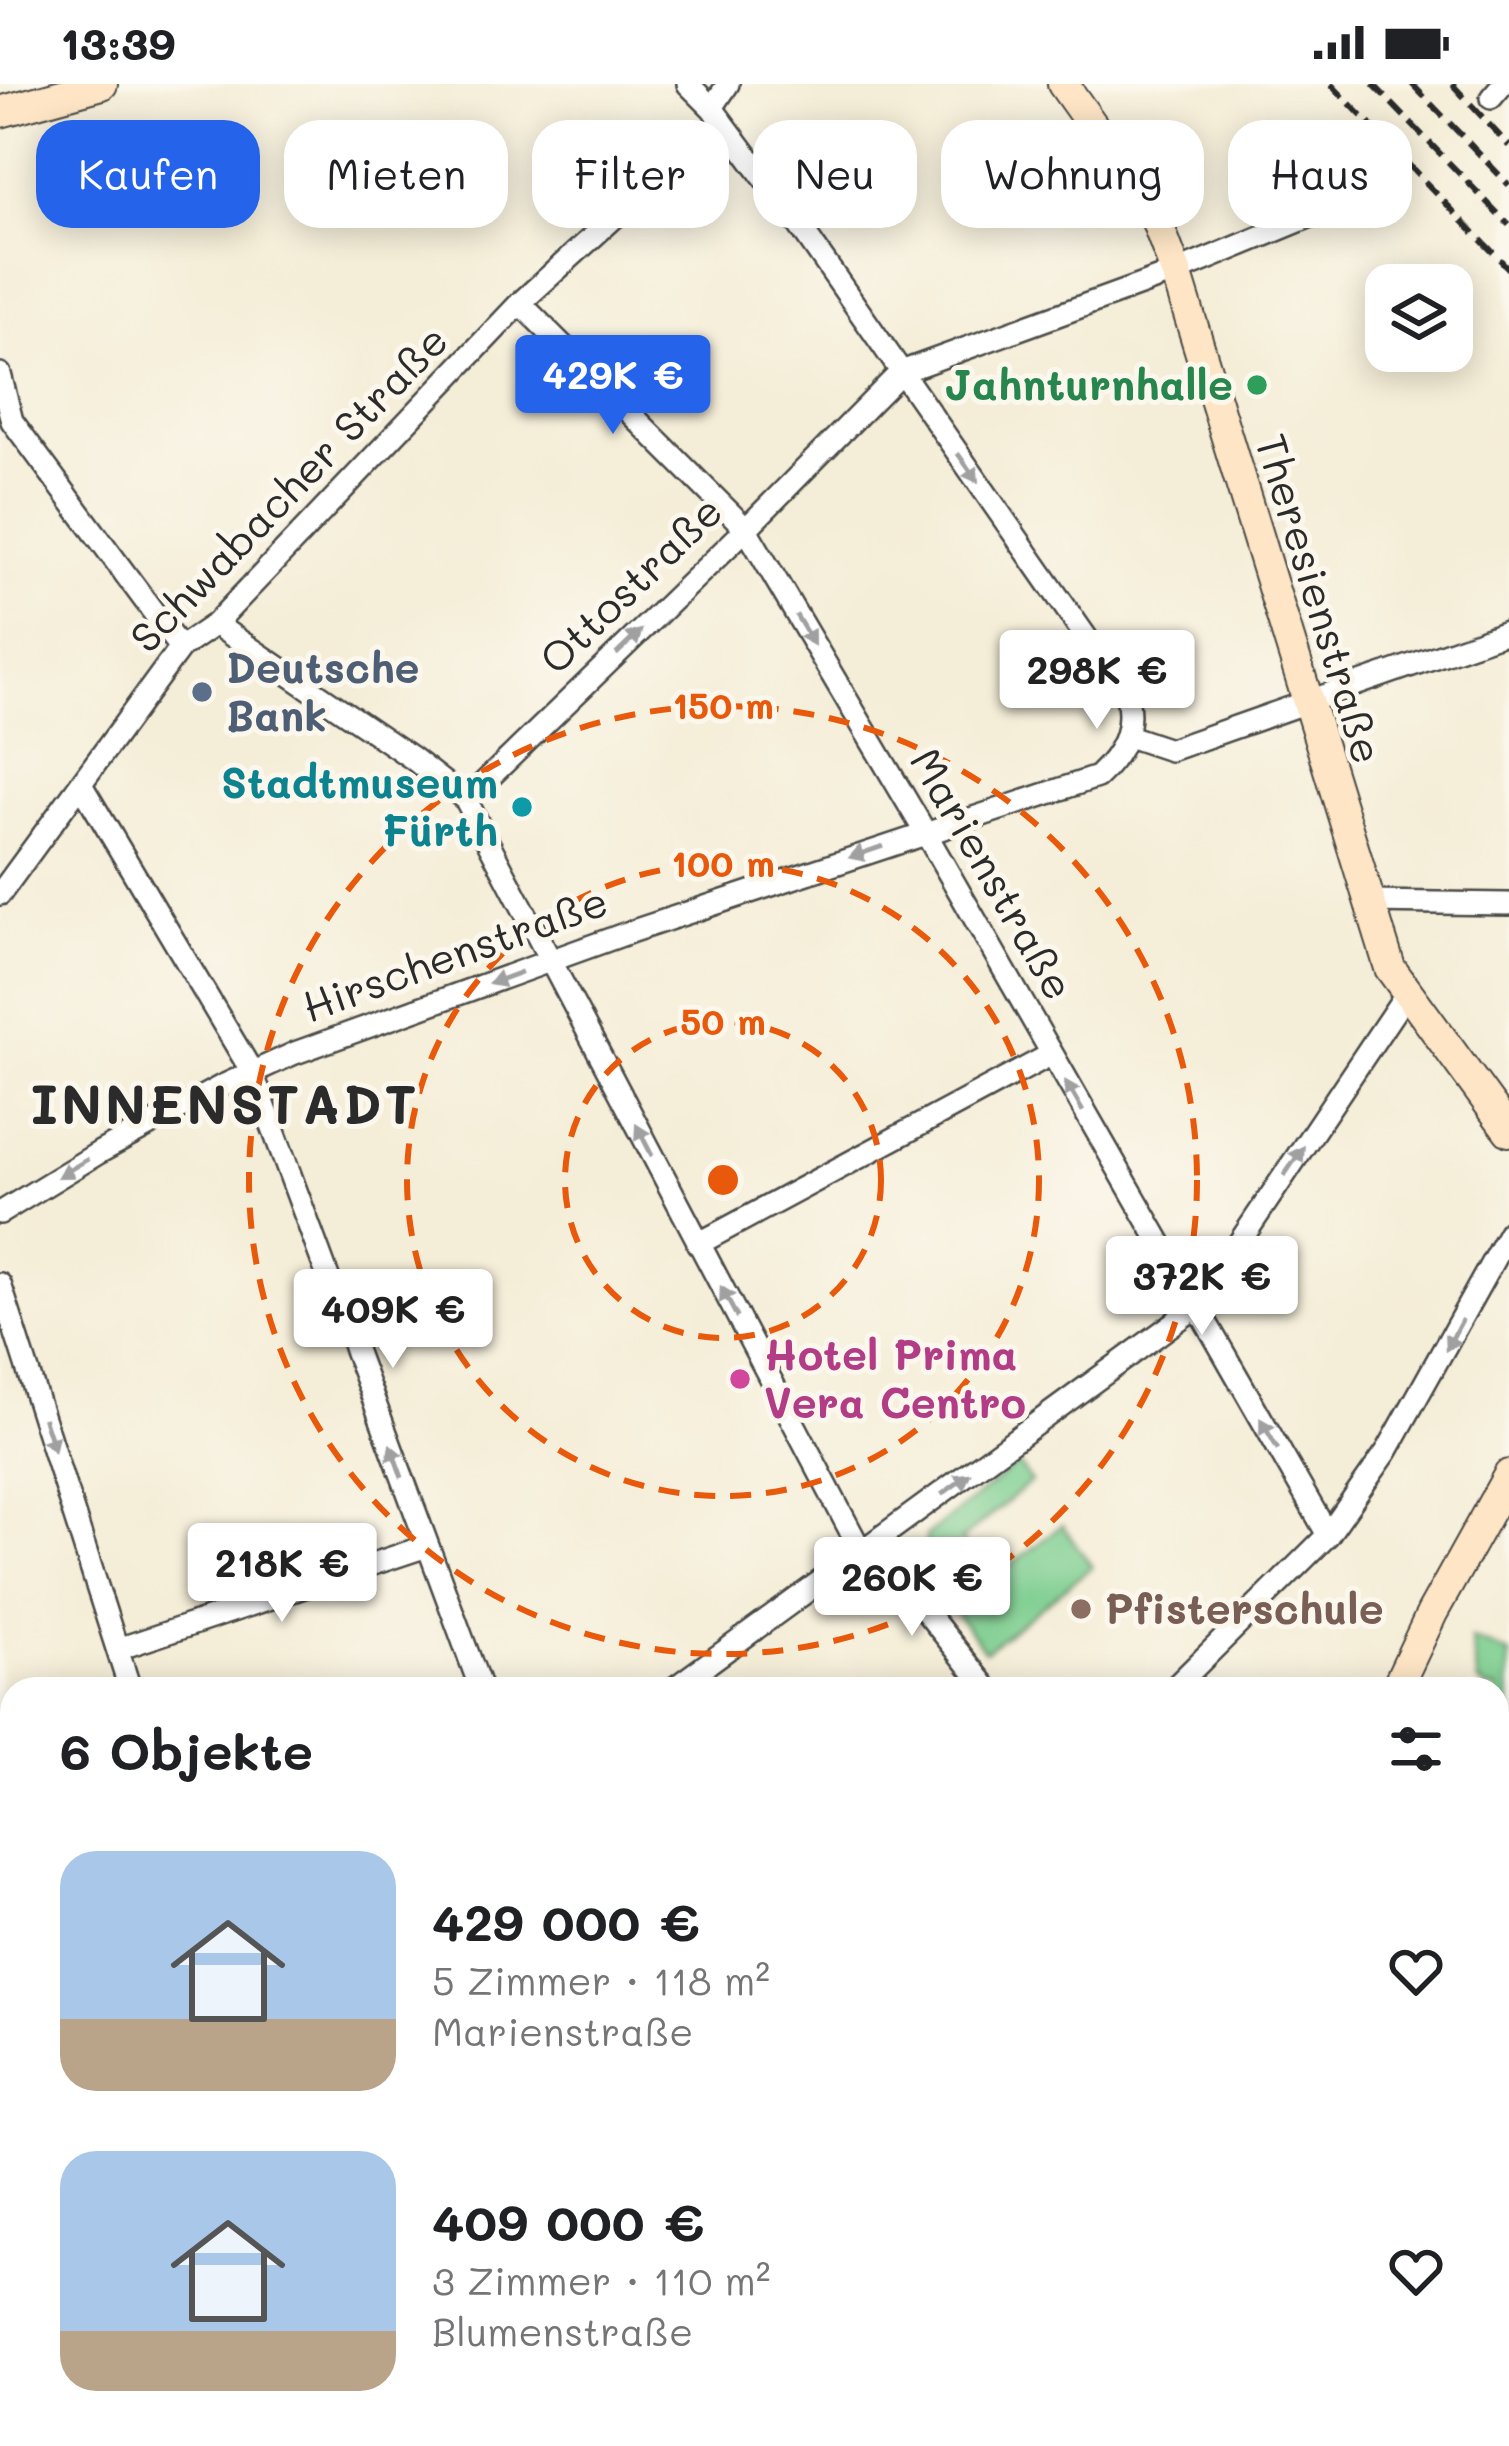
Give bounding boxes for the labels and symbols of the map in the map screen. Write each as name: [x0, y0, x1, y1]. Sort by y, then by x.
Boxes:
street label: Schwabacher Straße: [117, 313, 459, 663]
pin: 429K €: [515, 335, 711, 437]
place label: Jahnturnhalle: [944, 356, 1233, 411]
marker: Jahnturnhalle: [1244, 372, 1270, 398]
street label: Theresienstraße: [1244, 427, 1397, 770]
one-way arrow: [956, 451, 979, 484]
street label: Ottostraße: [527, 483, 733, 685]
one-way arrow: [794, 613, 815, 647]
one-way arrow: [614, 629, 643, 657]
pin: 298K €: [999, 630, 1195, 732]
place label: Deutsche Bank: [226, 639, 420, 742]
marker: Deutsche Bank: [189, 679, 215, 705]
text: 150 m: [672, 681, 774, 728]
street label: Marienstraße: [899, 738, 1088, 1009]
place label: Stadtmuseum Fürth: [221, 754, 498, 857]
marker: Stadtmuseum Fürth: [509, 794, 535, 820]
text: 100 m: [671, 839, 775, 886]
one-way arrow: [848, 844, 884, 862]
street label: Hirschenstraße: [294, 872, 615, 1033]
one-way arrow: [487, 969, 523, 988]
text: 50 m: [680, 997, 766, 1044]
district label: INNENSTADT: [30, 1067, 420, 1138]
one-way arrow: [1064, 1079, 1085, 1113]
one-way arrow: [634, 1122, 655, 1157]
one-way arrow: [1282, 1144, 1305, 1177]
one-way arrow: [56, 1157, 89, 1178]
centre of rings: [702, 1159, 744, 1201]
pin: 372K €: [1104, 1236, 1300, 1338]
pin: 409K €: [295, 1269, 491, 1371]
one-way arrow: [719, 1284, 739, 1319]
one-way arrow: [1444, 1318, 1465, 1353]
place label: Hotel Prima Vera Centro: [764, 1326, 1026, 1429]
marker: Hotel Prima Vera Centro: [727, 1366, 753, 1392]
one-way arrow: [40, 1417, 59, 1454]
one-way arrow: [1260, 1417, 1281, 1450]
one-way arrow: [385, 1443, 404, 1479]
one-way arrow: [940, 1472, 972, 1496]
pin: 218K €: [184, 1523, 380, 1625]
pin: 260K €: [814, 1537, 1010, 1639]
place label: Pfisterschule: [1105, 1580, 1384, 1635]
marker: Pfisterschule: [1068, 1596, 1094, 1622]

